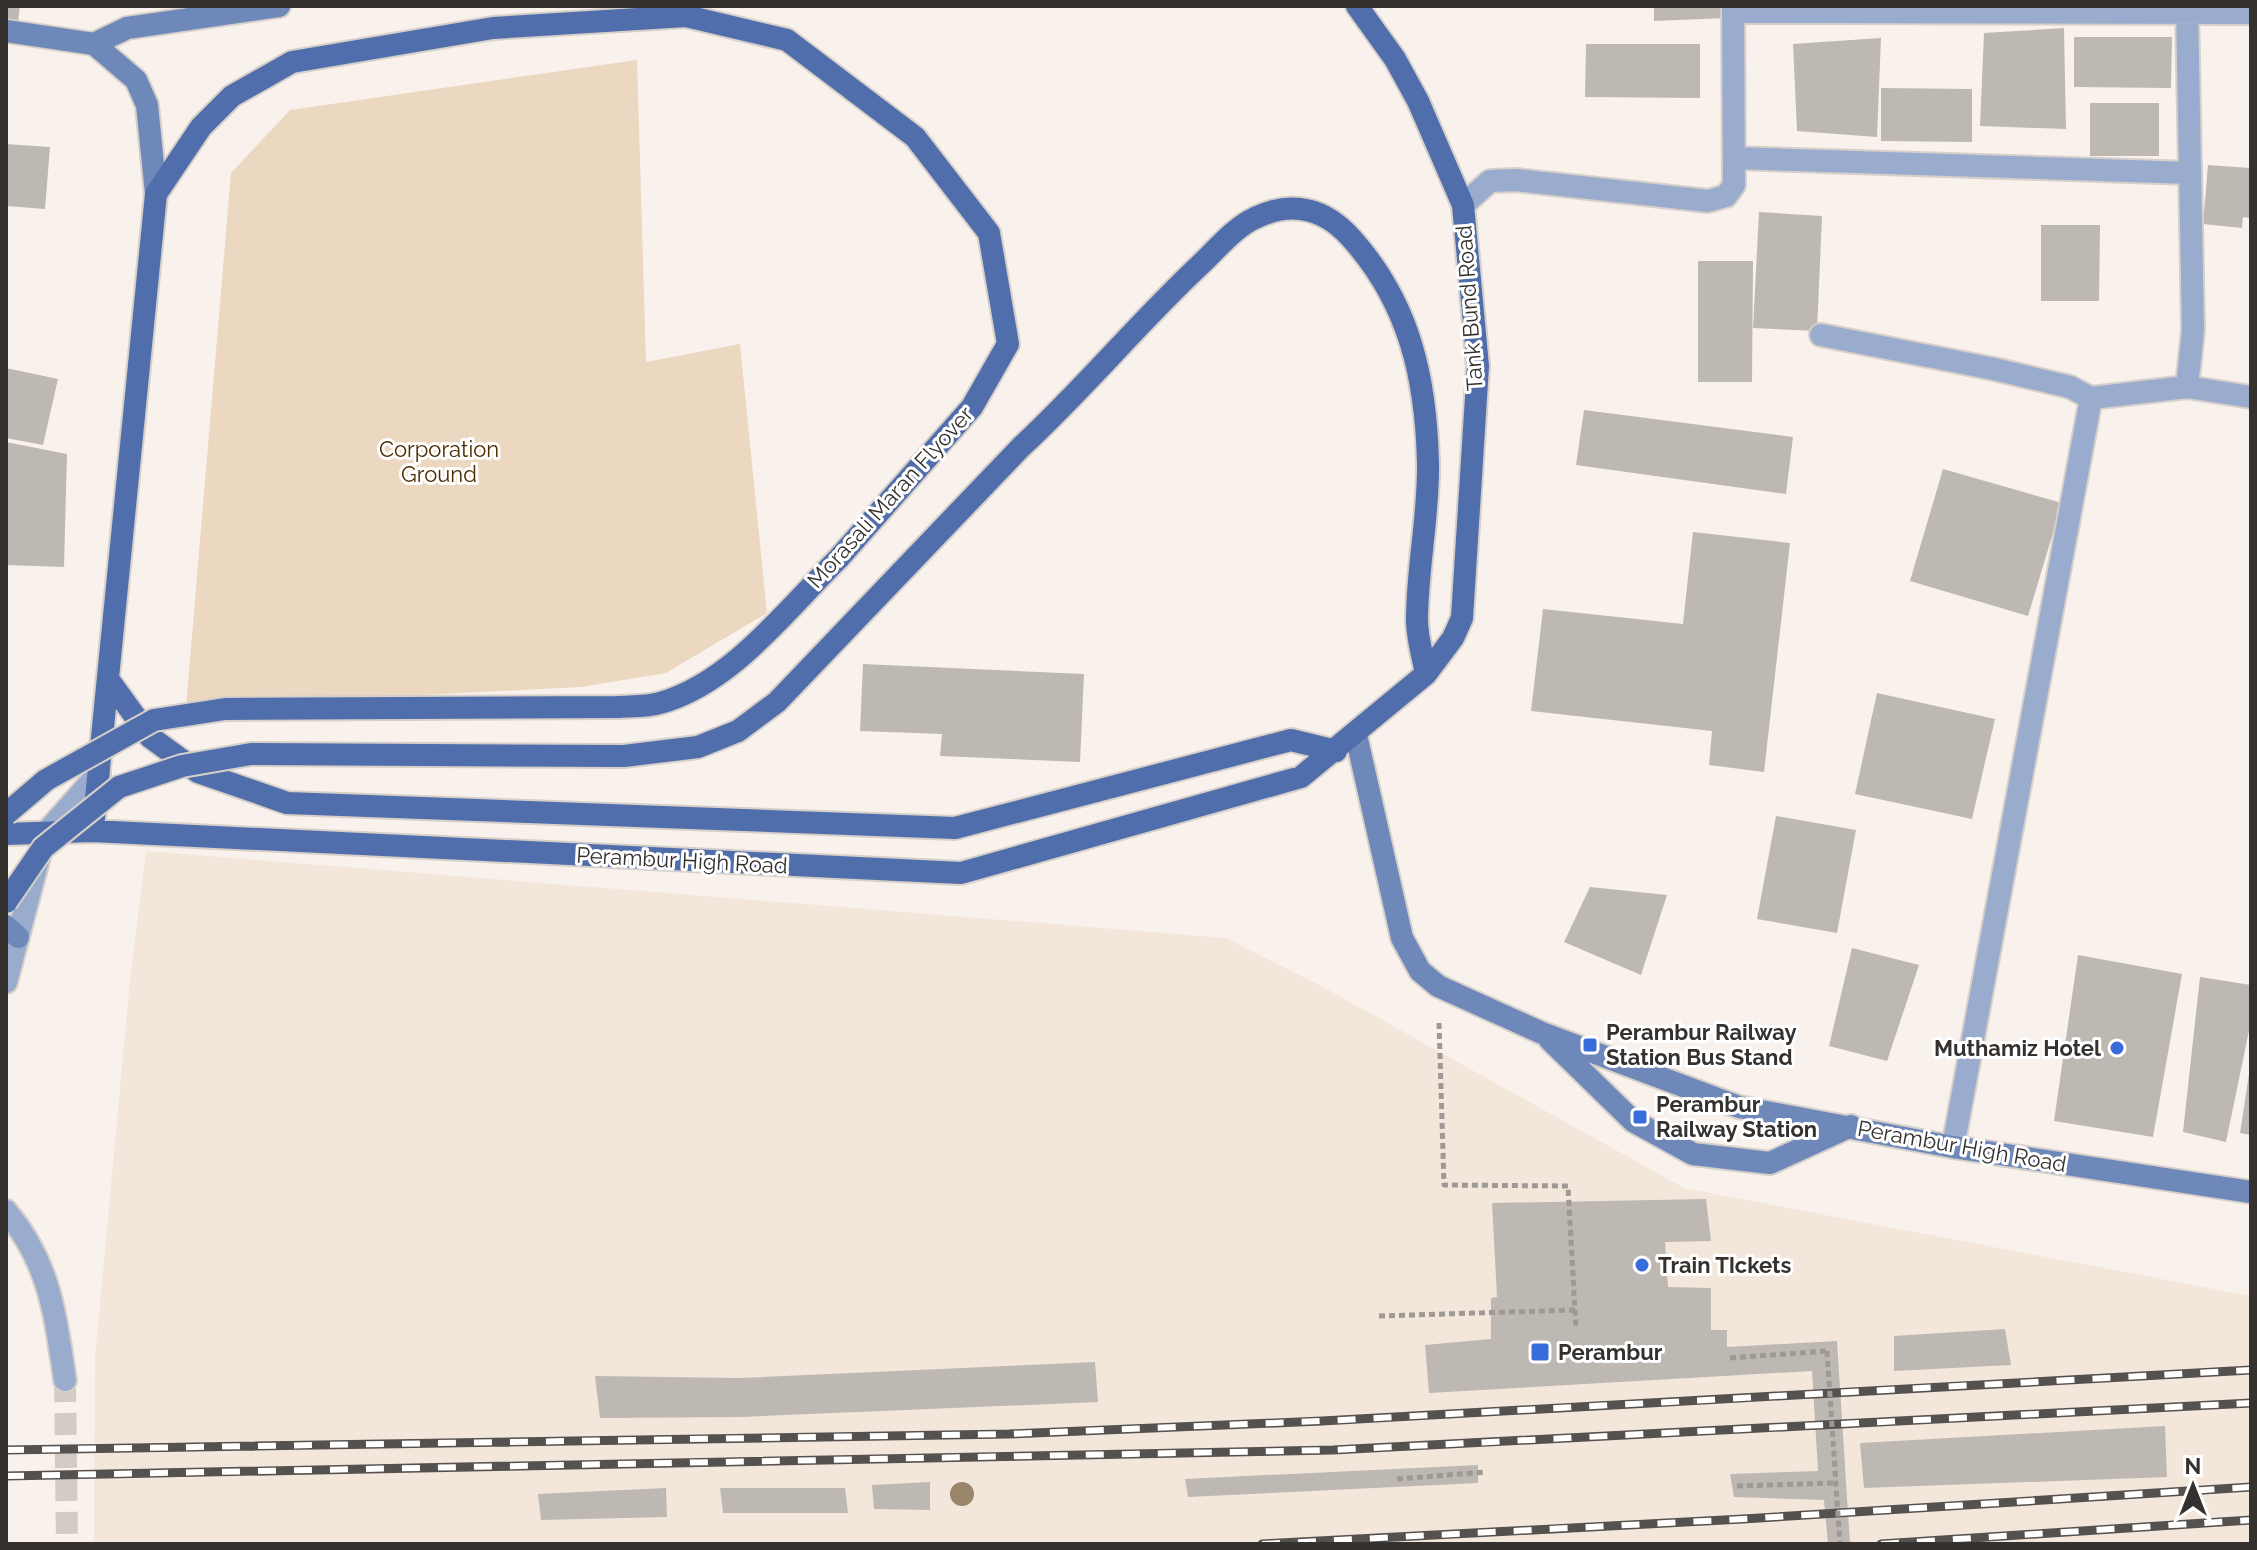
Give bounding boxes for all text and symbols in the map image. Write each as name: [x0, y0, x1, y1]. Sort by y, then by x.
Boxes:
street label: Tank Bund Road: [1450, 224, 1488, 392]
street label: Morasali Maran Flyover: [802, 401, 978, 593]
park label: Corporation Ground: [379, 436, 499, 487]
street label: Perambur High Road: [576, 841, 788, 879]
place label: Perambur Railway Station Bus Stand: [1606, 1019, 1797, 1070]
place label: Muthamiz Hotel: [1934, 1035, 2102, 1061]
marker: Perambur Railway Station Bus Stand: [1581, 1036, 1599, 1054]
marker: Muthamiz Hotel: [2108, 1039, 2126, 1057]
place label: Perambur Railway Station: [1656, 1091, 1817, 1142]
marker: Perambur Railway Station: [1631, 1108, 1649, 1126]
street label: Perambur High Road: [1856, 1115, 2068, 1177]
place label: Train TIckets: [1658, 1252, 1791, 1278]
marker: Train TIckets: [1633, 1256, 1651, 1274]
place label: Perambur: [1558, 1339, 1663, 1365]
marker: Perambur: [1529, 1341, 1551, 1363]
north arrow: [2153, 1446, 2233, 1526]
text: N: [2185, 1453, 2201, 1479]

